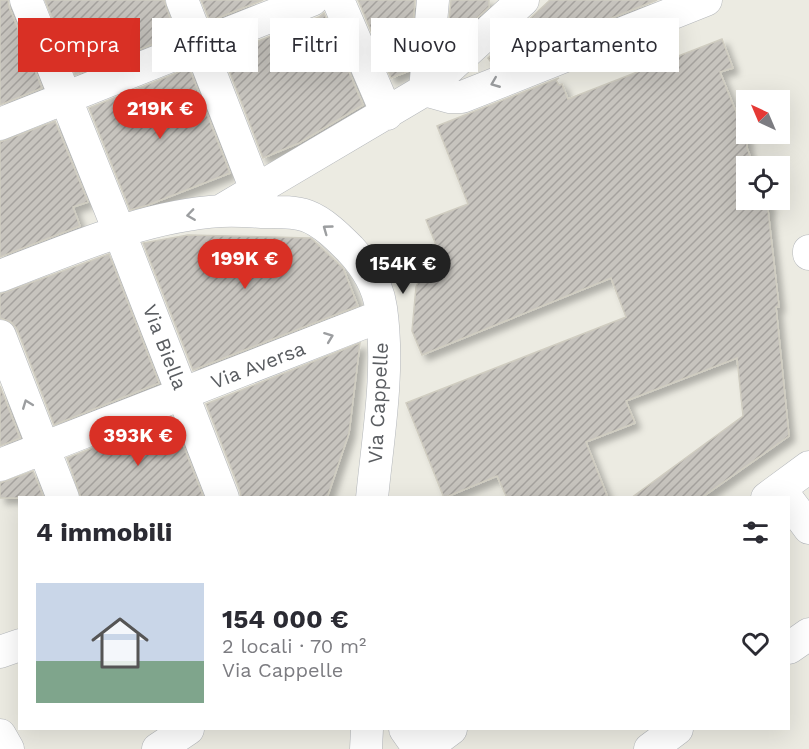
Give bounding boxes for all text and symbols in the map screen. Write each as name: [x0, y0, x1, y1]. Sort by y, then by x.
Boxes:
chip: Compra: [18, 18, 140, 72]
chip: Affitta: [152, 18, 258, 72]
chip: Filtri: [270, 18, 359, 72]
chip: Nuovo: [371, 18, 478, 72]
chip: Appartamento: [490, 18, 679, 72]
one-way arrow: [490, 76, 501, 89]
pin: 219K €: [111, 89, 209, 140]
north arrow: [736, 90, 790, 144]
map controls: [736, 90, 790, 210]
text: 219K €: [127, 96, 193, 120]
button: locate: [736, 156, 790, 210]
one-way arrow: [186, 208, 196, 220]
one-way arrow: [322, 225, 333, 236]
pin: 199K €: [196, 239, 294, 290]
pin: 154K €: [354, 244, 452, 295]
text: 199K €: [212, 246, 278, 270]
text: 154K €: [370, 251, 436, 275]
street label: Via Biella: [138, 301, 192, 393]
one-way arrow: [322, 332, 333, 344]
street label: Via Aversa: [207, 336, 309, 394]
street label: Via Cappelle: [363, 342, 393, 464]
one-way arrow: [22, 400, 34, 411]
pin: 393K €: [89, 416, 187, 467]
text: 393K €: [103, 423, 173, 447]
icon: filters: [739, 516, 772, 549]
text: 4 immobili: [36, 517, 172, 547]
text: 154 000 €: [222, 604, 349, 634]
icon: home: [84, 607, 156, 679]
icon: heart: [739, 627, 772, 660]
text: 2 locali · 70 m²: [222, 634, 366, 658]
text: Via Cappelle: [222, 658, 343, 682]

